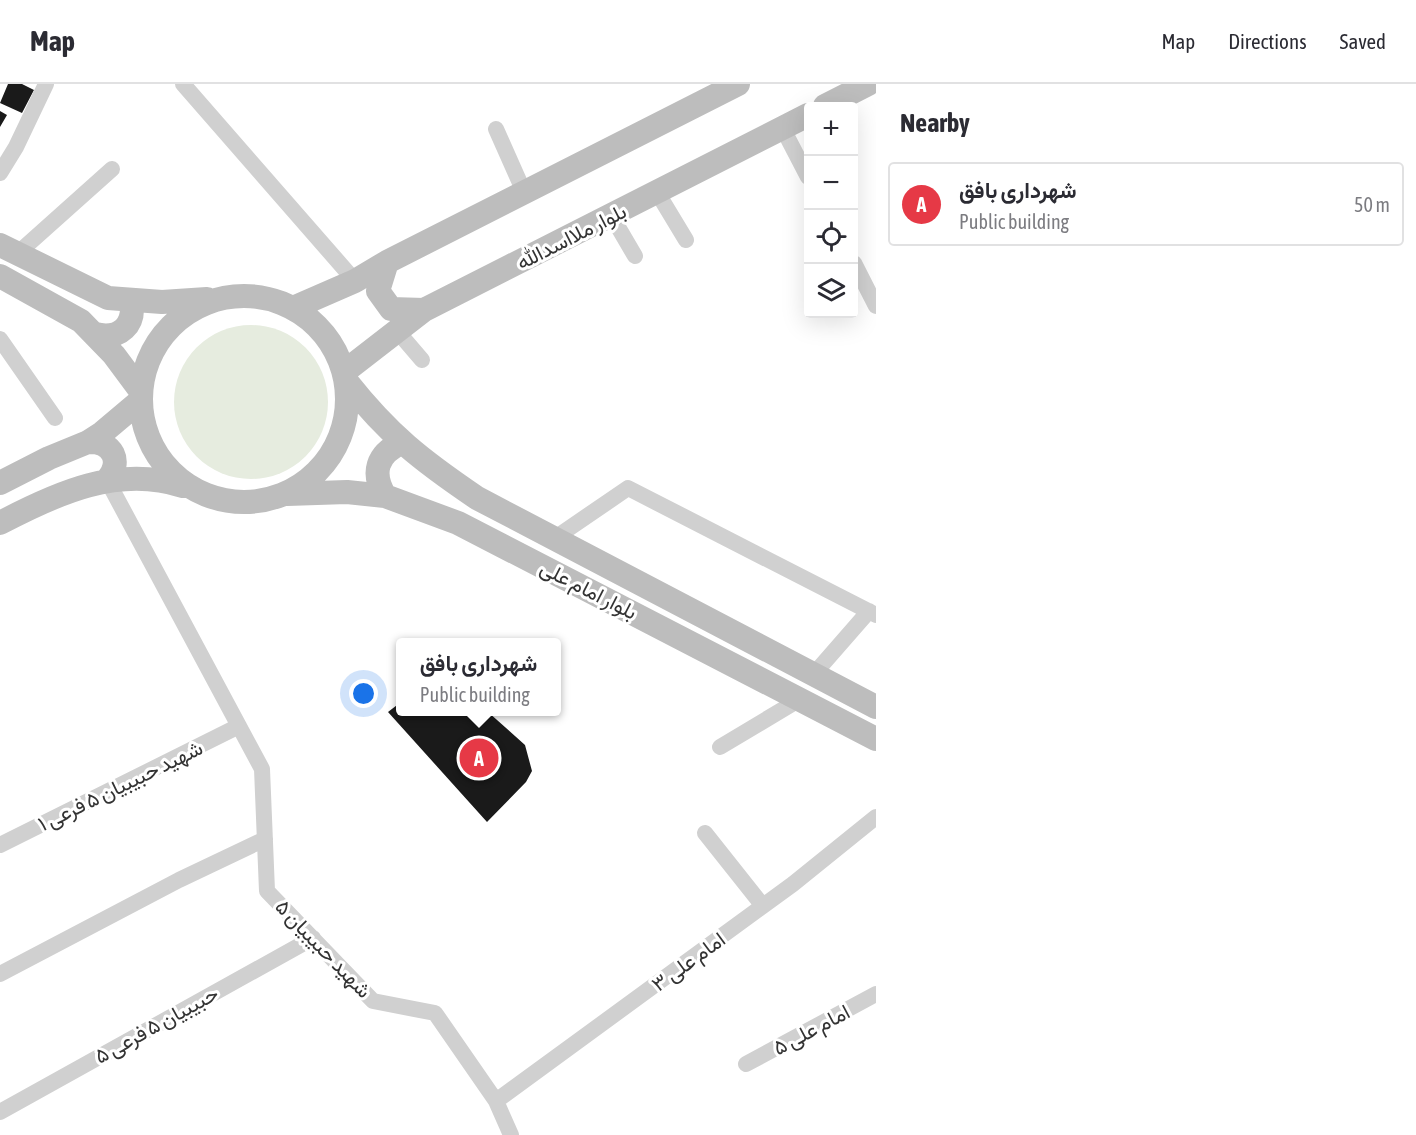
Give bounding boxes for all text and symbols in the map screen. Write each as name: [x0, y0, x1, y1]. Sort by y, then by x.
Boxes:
text: Map: [30, 25, 75, 57]
text: Map: [1161, 29, 1195, 53]
text: Directions: [1228, 29, 1307, 53]
text: Saved: [1340, 29, 1386, 53]
map controls: [804, 102, 858, 318]
button: +: [804, 102, 858, 156]
text: Nearby: [900, 108, 970, 138]
button: −: [804, 156, 858, 210]
text: شهرداری بافق: [959, 177, 1076, 203]
text: A: [917, 193, 926, 216]
text: 50 m: [1354, 193, 1390, 216]
street label: بلوار ملااسدالله: [512, 198, 631, 276]
button: locate: [804, 210, 858, 264]
text: Public building: [959, 210, 1069, 233]
button: layers: [804, 264, 858, 318]
street label: بلوار امام علی: [535, 554, 641, 626]
popup: [396, 638, 561, 716]
text: شهرداری بافق: [420, 650, 537, 676]
your location: [349, 679, 378, 708]
text: Public building: [420, 683, 530, 706]
street label: شهید حبیبیان ۵ فرعی ۱: [34, 735, 207, 837]
pin: A: [460, 736, 498, 780]
street label: شهید حبیبیان ۵: [270, 894, 377, 1004]
street label: امام علی ۳: [647, 926, 731, 998]
street label: حبیبیان ۵ فرعی ۵: [90, 980, 223, 1070]
street label: امام علی ۵: [769, 999, 855, 1062]

